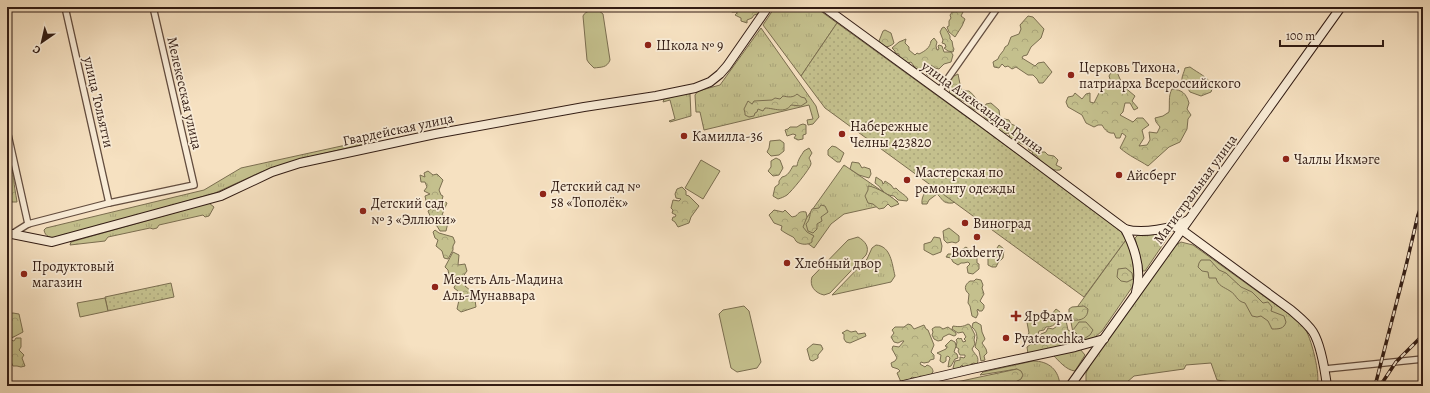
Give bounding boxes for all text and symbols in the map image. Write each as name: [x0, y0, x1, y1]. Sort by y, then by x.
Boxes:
north arrow: [22, 22, 62, 62]
scale bar: [1280, 22, 1383, 48]
text: 100 m: [1286, 28, 1315, 44]
street label: Мелекесская улица: [162, 35, 207, 152]
place label: Школа № 9: [656, 36, 724, 55]
marker: Школа № 9: [643, 40, 653, 50]
text: С: [30, 42, 44, 58]
street label: улица Тольятти: [79, 54, 118, 150]
street label: улица Александра Грина: [917, 56, 1048, 159]
place label: Церковь Тихона, патриарха Всероссийского: [1079, 58, 1241, 93]
marker: Церковь Тихона, патриарха Всероссийского: [1066, 70, 1076, 80]
street label: Гвардейская улица: [341, 108, 456, 151]
place label: Набережные Челны 423820: [850, 117, 931, 152]
place label: Камилла-36: [692, 127, 763, 146]
marker: Набережные Челны 423820: [837, 129, 847, 139]
street label: Магистральная улица: [1149, 130, 1242, 248]
marker: Камилла-36: [679, 131, 689, 141]
place label: Чаллы Икмәге: [1294, 150, 1380, 169]
marker: Чаллы Икмәге: [1281, 154, 1291, 164]
place label: Мастерская по ремонту одежды: [915, 163, 1016, 198]
place label: Айсберг: [1126, 166, 1176, 185]
marker: Айсберг: [1114, 170, 1124, 180]
marker: Мастерская по ремонту одежды: [902, 175, 912, 185]
place label: Детский сад № 58 «Тополёк»: [551, 177, 640, 212]
marker: Детский сад № 58 «Тополёк»: [538, 189, 548, 199]
place label: Детский сад № 3 «Эллюки»: [371, 194, 456, 229]
marker: Детский сад № 3 «Эллюки»: [358, 206, 368, 216]
place label: Виноград: [973, 214, 1031, 233]
marker: Виноград: [960, 218, 970, 228]
marker: Boxberry: [972, 232, 982, 242]
place label: Boxberry: [951, 243, 1004, 262]
place label: Хлебный двор: [795, 254, 881, 273]
place label: Продуктовый магазин: [32, 257, 114, 292]
marker: Хлебный двор: [782, 258, 792, 268]
marker: Продуктовый магазин: [19, 269, 29, 279]
place label: Мечеть Аль-Мадина Аль-Мунаввара: [442, 270, 564, 305]
marker: Мечеть Аль-Мадина Аль-Мунаввара: [430, 282, 440, 292]
place label: ЯрФарм: [1024, 307, 1073, 326]
marker: ЯрФарм: [1011, 311, 1021, 321]
place label: Pyaterochka: [1014, 329, 1085, 348]
marker: Pyaterochka: [1001, 333, 1011, 343]

